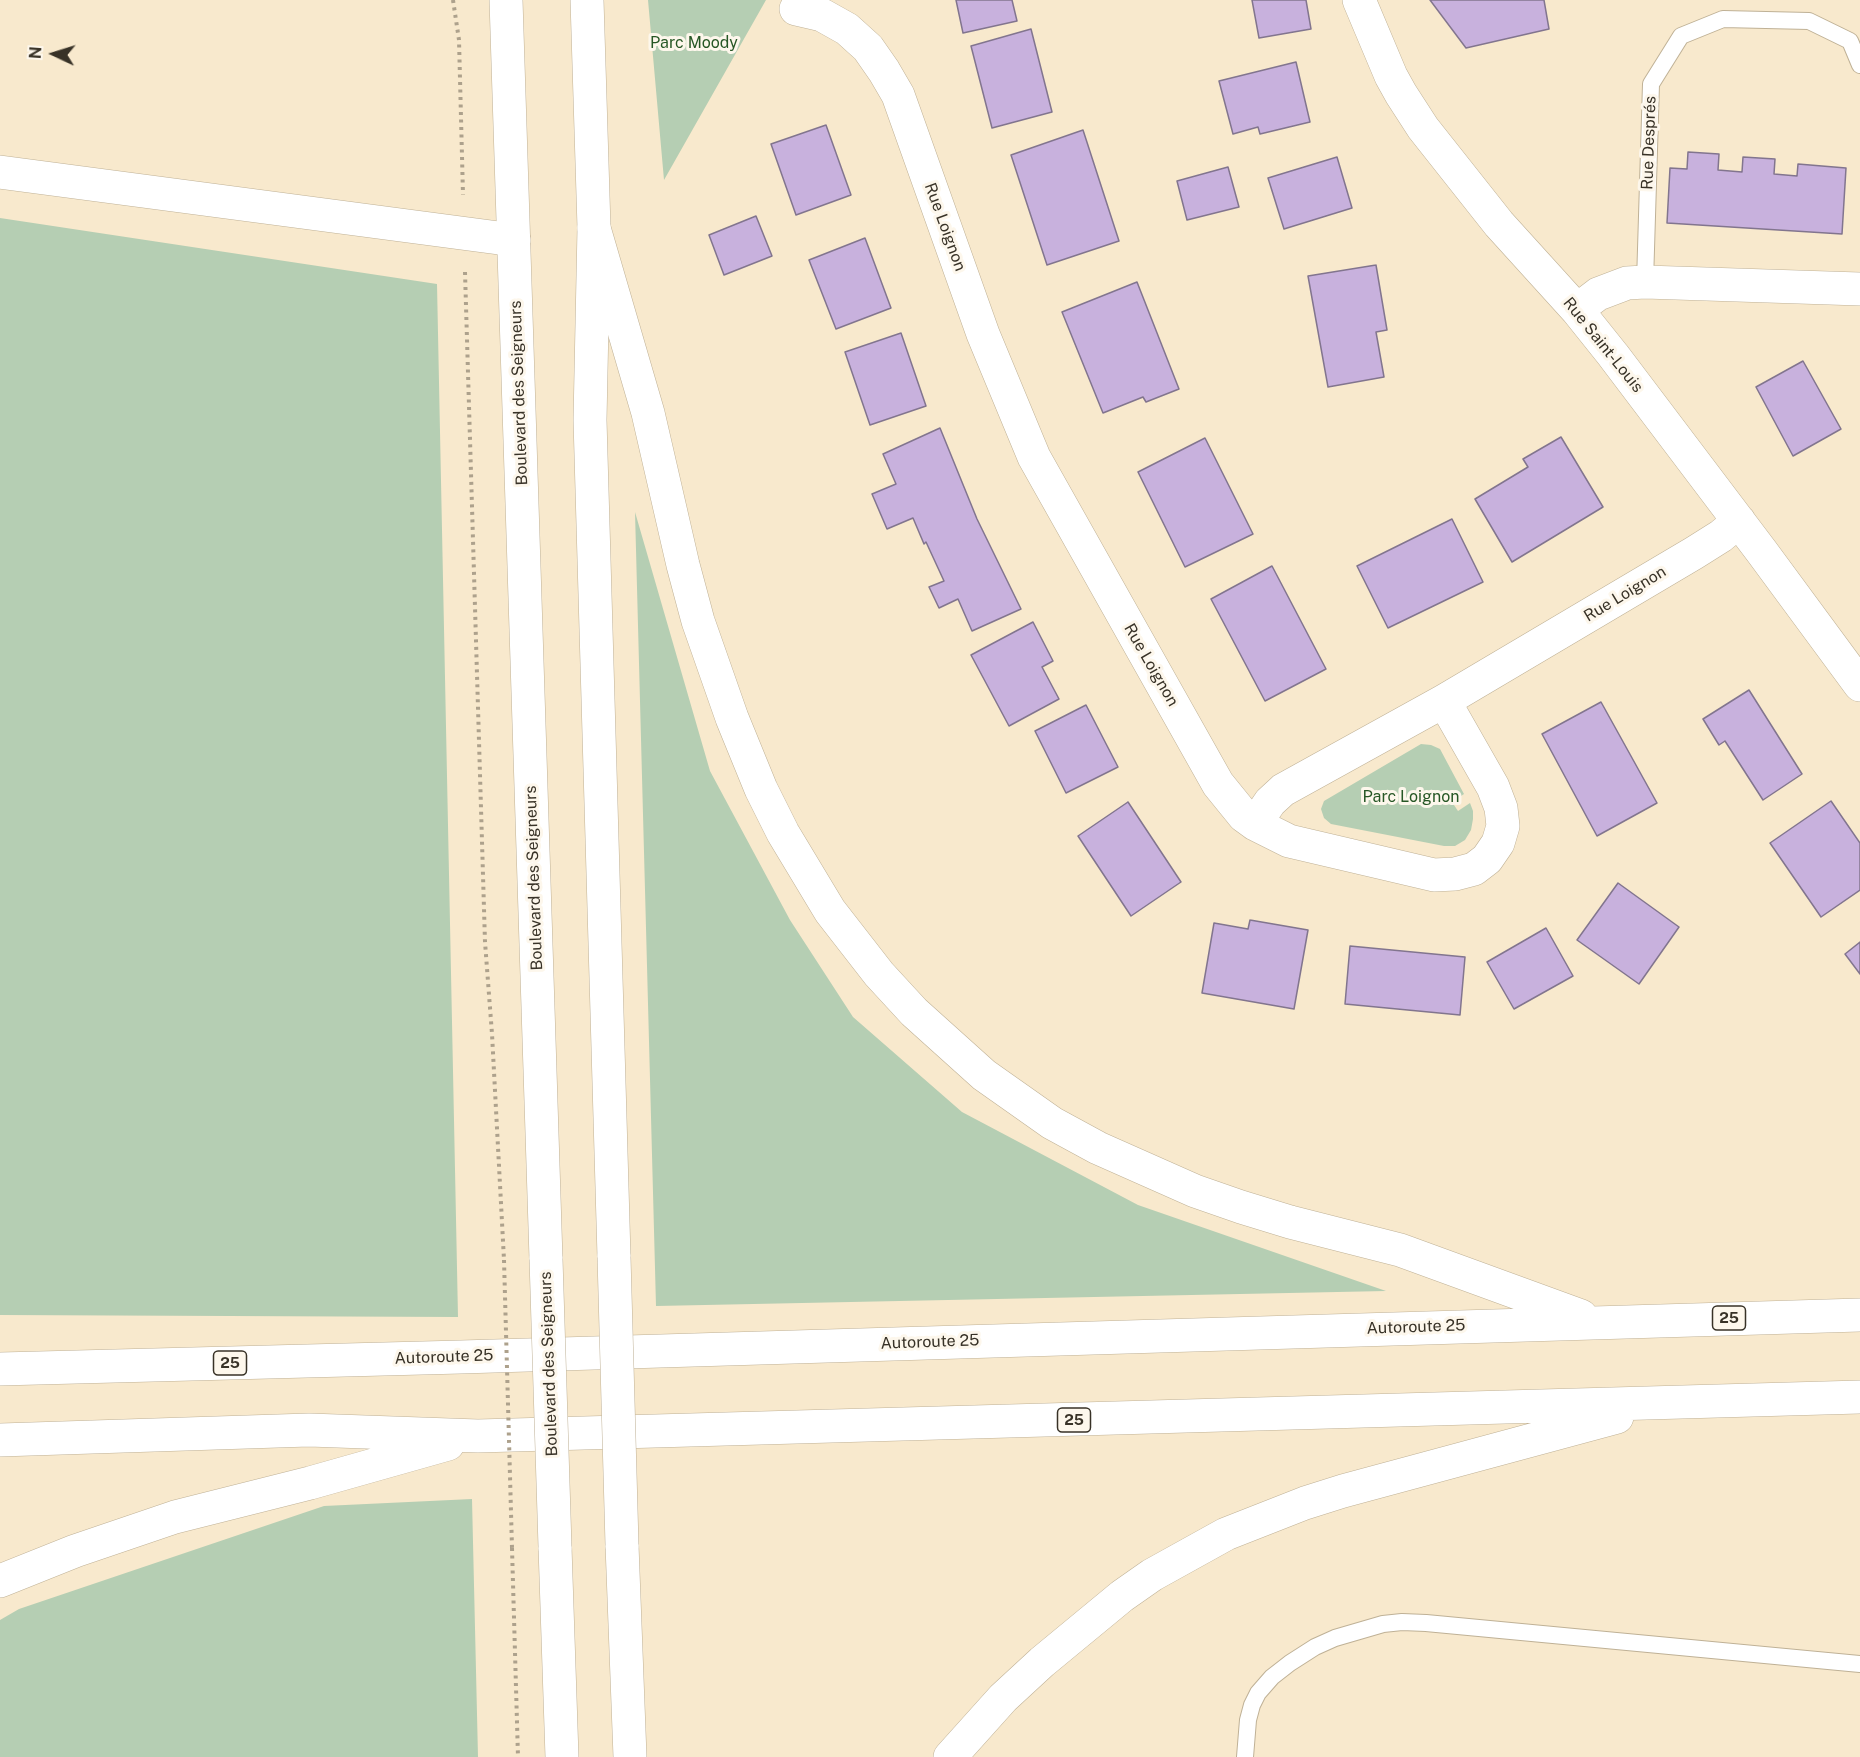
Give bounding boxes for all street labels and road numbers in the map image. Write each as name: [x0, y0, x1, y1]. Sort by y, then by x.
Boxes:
street label: Rue Després: [1638, 96, 1660, 190]
street label: Rue Loignon: [920, 180, 970, 274]
street label: Rue Saint-Louis: [1559, 294, 1647, 396]
street label: Boulevard des Seigneurs: [506, 300, 532, 486]
street label: Rue Loignon: [1580, 562, 1670, 626]
street label: Rue Loignon: [1120, 620, 1182, 710]
street label: Boulevard des Seigneurs: [521, 785, 547, 971]
street label: Boulevard des Seigneurs: [536, 1271, 562, 1457]
road number: 25: [1712, 1306, 1746, 1330]
street label: Autoroute 25: [1366, 1316, 1466, 1338]
street label: Autoroute 25: [880, 1331, 980, 1353]
street label: Autoroute 25: [394, 1346, 494, 1368]
road number: 25: [214, 1351, 246, 1375]
road number: 25: [1058, 1408, 1090, 1432]

